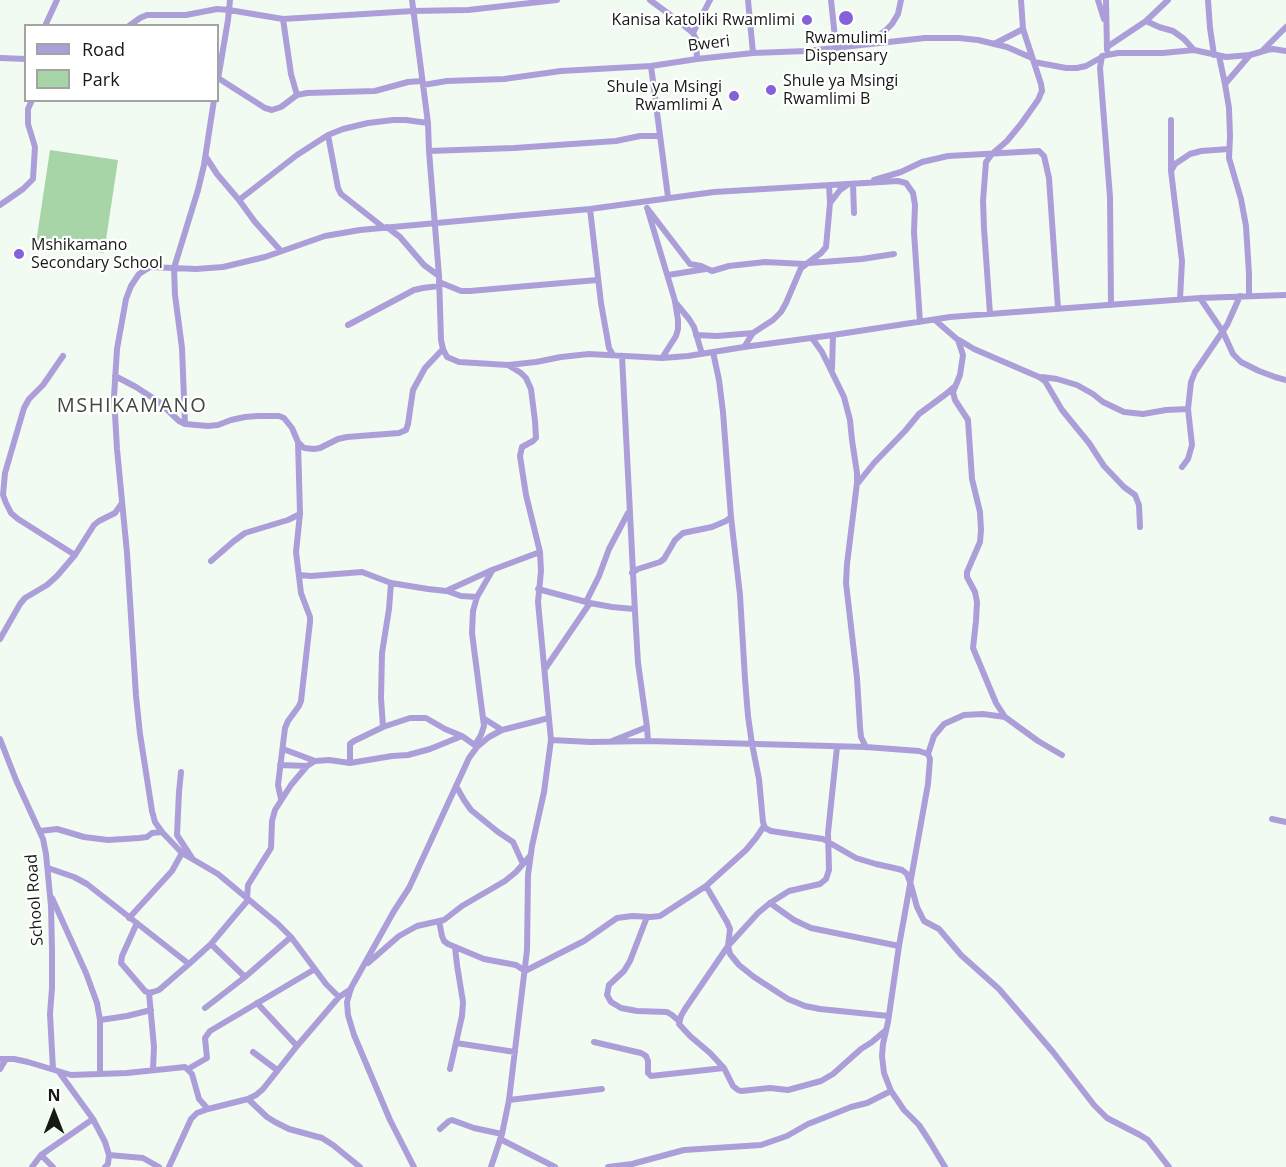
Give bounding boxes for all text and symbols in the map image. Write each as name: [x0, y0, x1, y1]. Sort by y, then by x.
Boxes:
marker: Rwamulimi Dispensary: [837, 9, 855, 27]
place label: Kanisa katoliki Rwamlimi: [612, 10, 795, 30]
marker: Kanisa katoliki Rwamlimi: [800, 13, 814, 27]
legend: [24, 24, 219, 102]
place label: Rwamulimi Dispensary: [805, 28, 887, 66]
street label: Bweri: [687, 32, 731, 56]
text: Road: [82, 37, 125, 61]
text: Park: [82, 67, 120, 91]
place label: Shule ya Msingi Rwamlimi B: [783, 71, 898, 109]
place label: Shule ya Msingi Rwamlimi A: [607, 77, 722, 115]
marker: Shule ya Msingi Rwamlimi B: [764, 83, 778, 97]
marker: Shule ya Msingi Rwamlimi A: [727, 89, 741, 103]
place label: Mshikamano Secondary School: [31, 235, 163, 273]
marker: Mshikamano Secondary School: [12, 247, 26, 261]
district label: MSHIKAMANO: [57, 394, 207, 418]
street label: School Road: [22, 854, 48, 946]
north arrow: [24, 1083, 84, 1143]
text: N: [47, 1084, 61, 1106]

